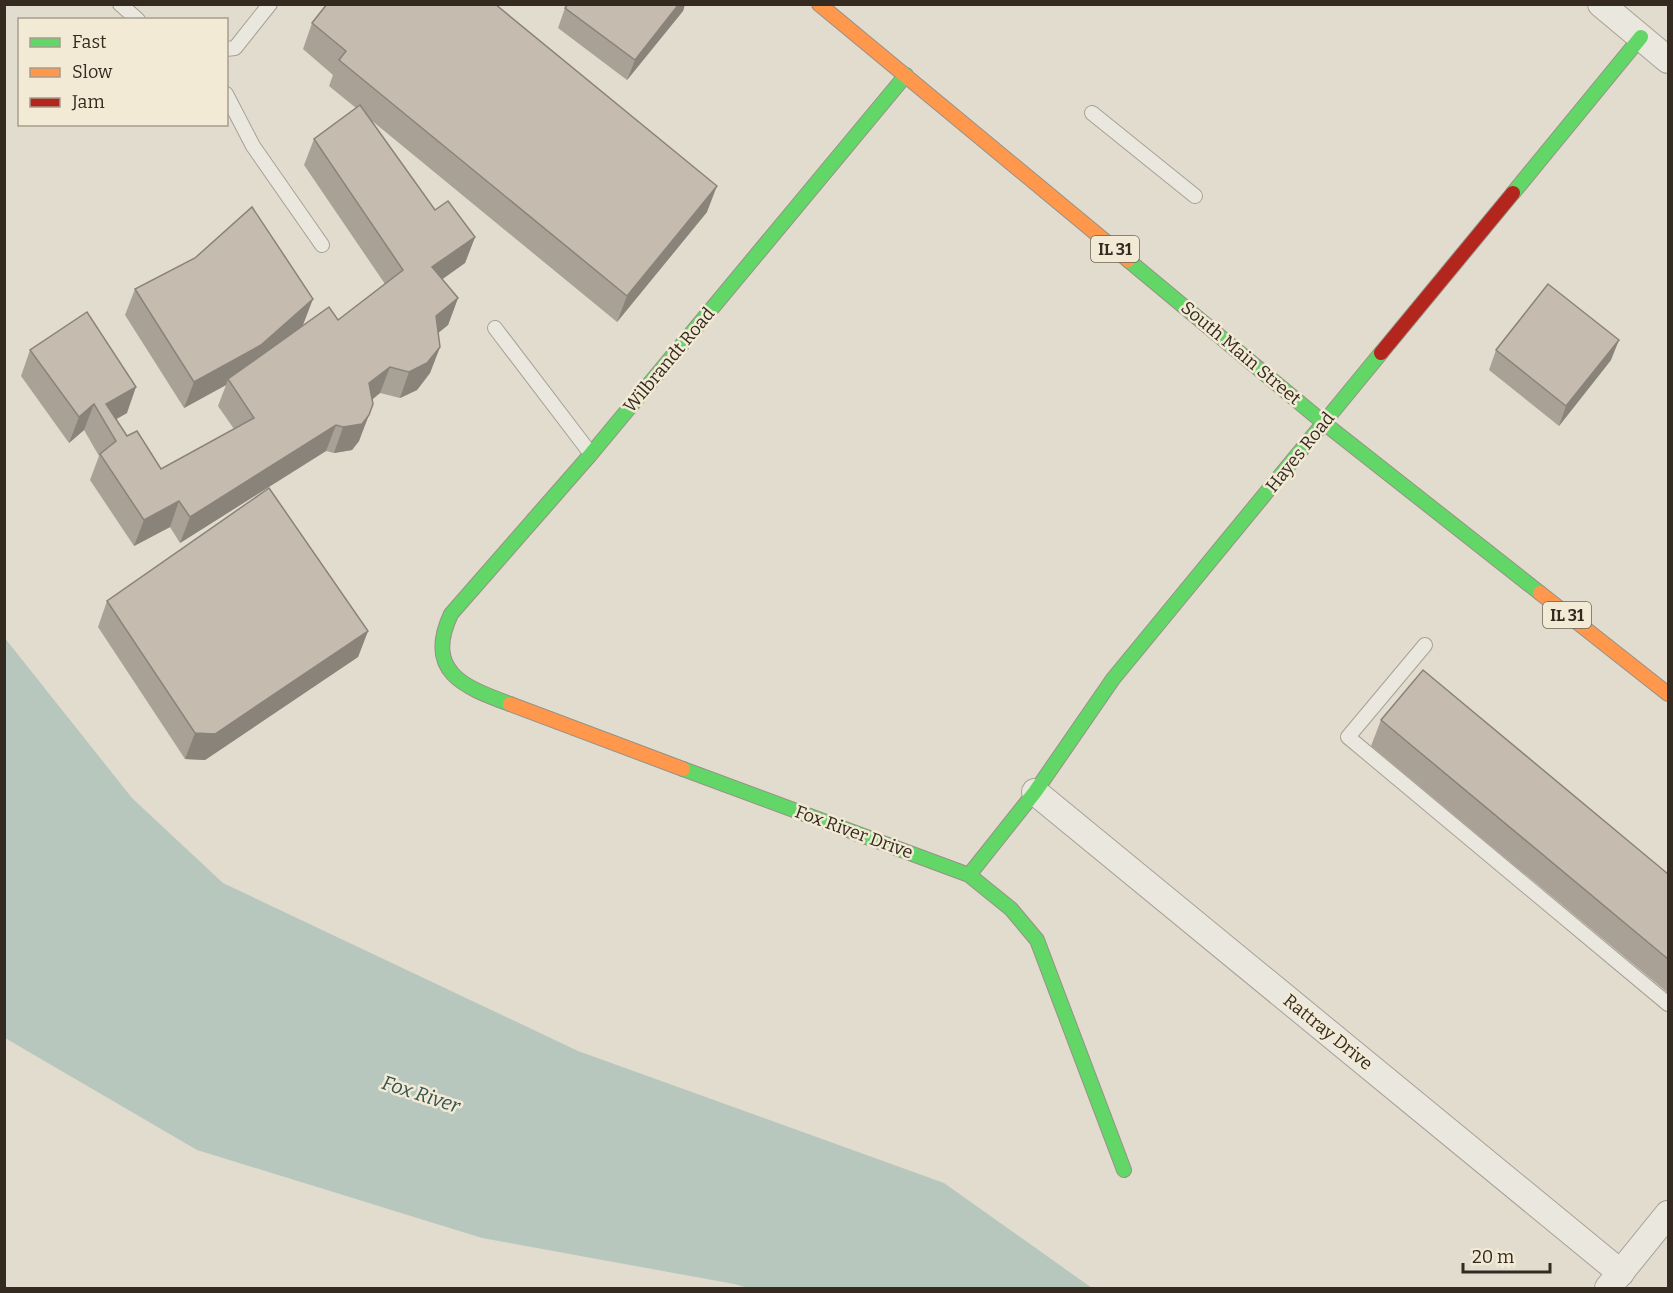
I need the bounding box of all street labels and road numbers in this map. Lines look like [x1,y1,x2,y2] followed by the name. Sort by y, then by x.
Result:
[1091,236,1139,262] road number: IL 31
[1176,296,1306,410] street label: South Main Street
[619,303,720,417] street label: Wilbrandt Road
[1261,407,1339,497] street label: Hayes Road
[1543,602,1591,628] road number: IL 31
[792,800,916,864] street label: Fox River Drive
[1279,989,1377,1075] street label: Rattray Drive

